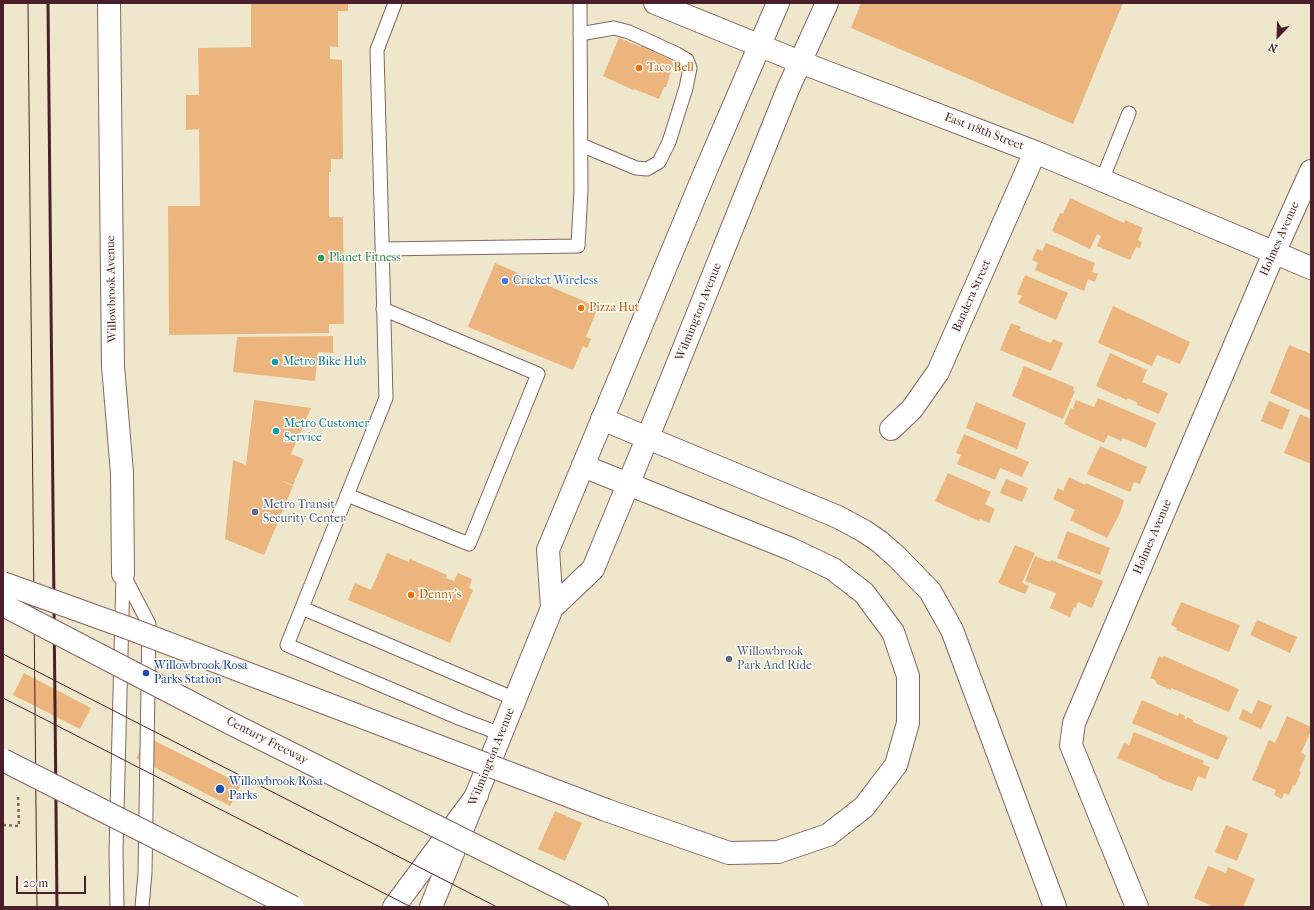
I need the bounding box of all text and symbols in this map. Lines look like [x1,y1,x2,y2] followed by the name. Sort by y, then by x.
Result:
[1258,16,1298,56] north arrow
[1267,40,1280,55] text: N
[647,61,694,75] place label: Taco Bell
[634,63,644,73] marker: Taco Bell
[942,110,1026,154] street label: East 118th Street
[1257,199,1303,279] street label: Holmes Avenue
[104,235,120,343] street label: Willowbrook Avenue
[329,251,401,265] place label: Planet Fitness
[316,253,326,263] marker: Planet Fitness
[950,258,994,334] street label: Bandera Street
[673,261,725,363] street label: Wilmington Avenue
[513,274,598,288] place label: Cricket Wireless
[500,276,510,286] marker: Cricket Wireless
[589,301,639,315] place label: Pizza Hut
[576,303,586,313] marker: Pizza Hut
[283,355,366,369] place label: Metro Bike Hub
[270,357,280,367] marker: Metro Bike Hub
[284,417,369,445] place label: Metro Customer Service
[271,426,281,436] marker: Metro Customer Service
[1131,497,1175,577] street label: Holmes Avenue
[263,498,345,526] place label: Metro Transit Security Center
[250,507,260,517] marker: Metro Transit Security Center
[419,588,461,602] place label: Denny's
[406,590,416,600] marker: Denny's
[737,645,812,673] place label: Willowbrook Park And Ride
[724,654,734,664] marker: Willowbrook Park And Ride
[154,659,248,687] place label: Willowbrook/Rosa Parks Station
[141,668,151,678] marker: Willowbrook/Rosa Parks Station
[466,706,518,808] street label: Wilmington Avenue
[224,714,310,768] street label: Century Freeway
[229,775,323,803] place label: Willowbrook/Rosa Parks
[214,783,226,795] marker: Willowbrook/Rosa Parks
[18,868,88,894] scale bar
[23,876,48,890] text: 20 m

